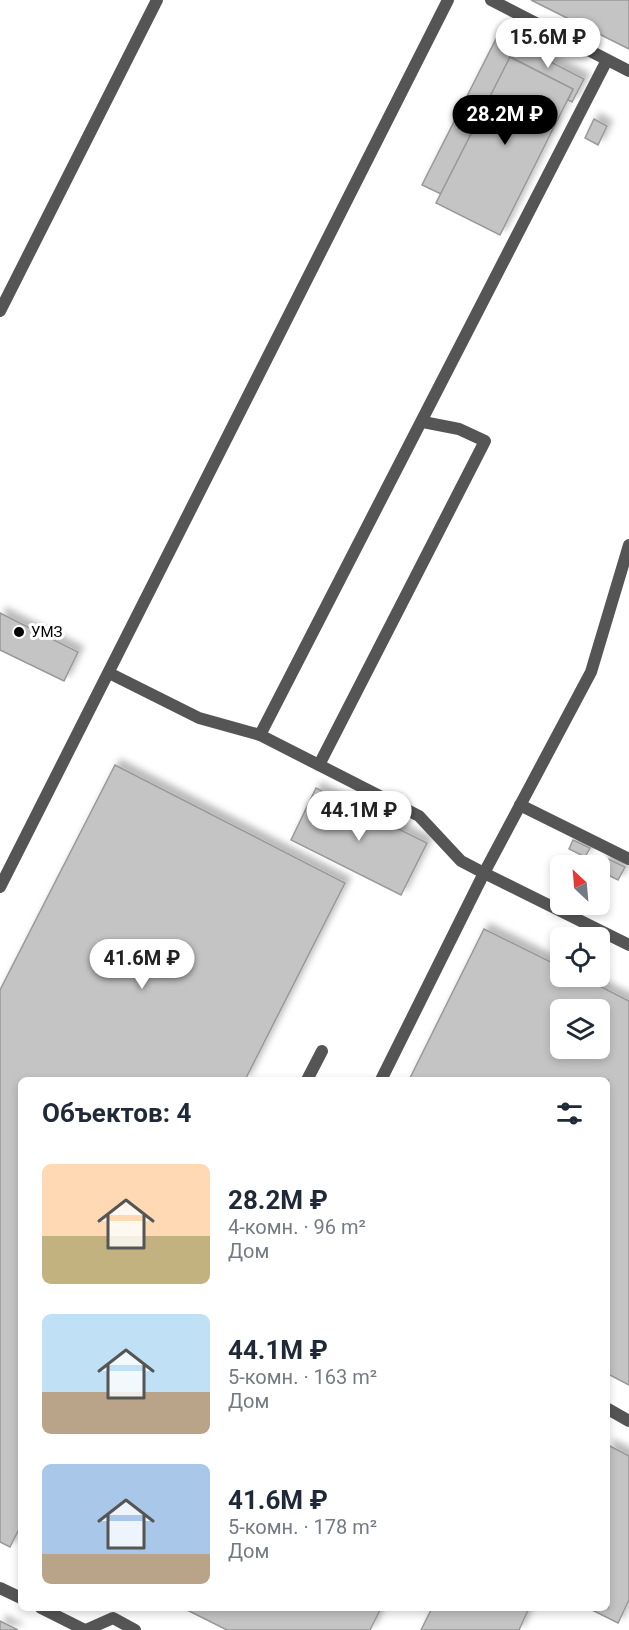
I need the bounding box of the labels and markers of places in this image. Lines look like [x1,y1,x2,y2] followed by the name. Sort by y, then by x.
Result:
[493,18,603,69] pin: 15.6M ₽
[450,95,560,146] pin: 28.2M ₽
[31,623,63,641] place label: УМЗ
[12,625,26,639] marker: УМЗ
[304,791,414,842] pin: 44.1M ₽
[87,939,197,990] pin: 41.6M ₽

